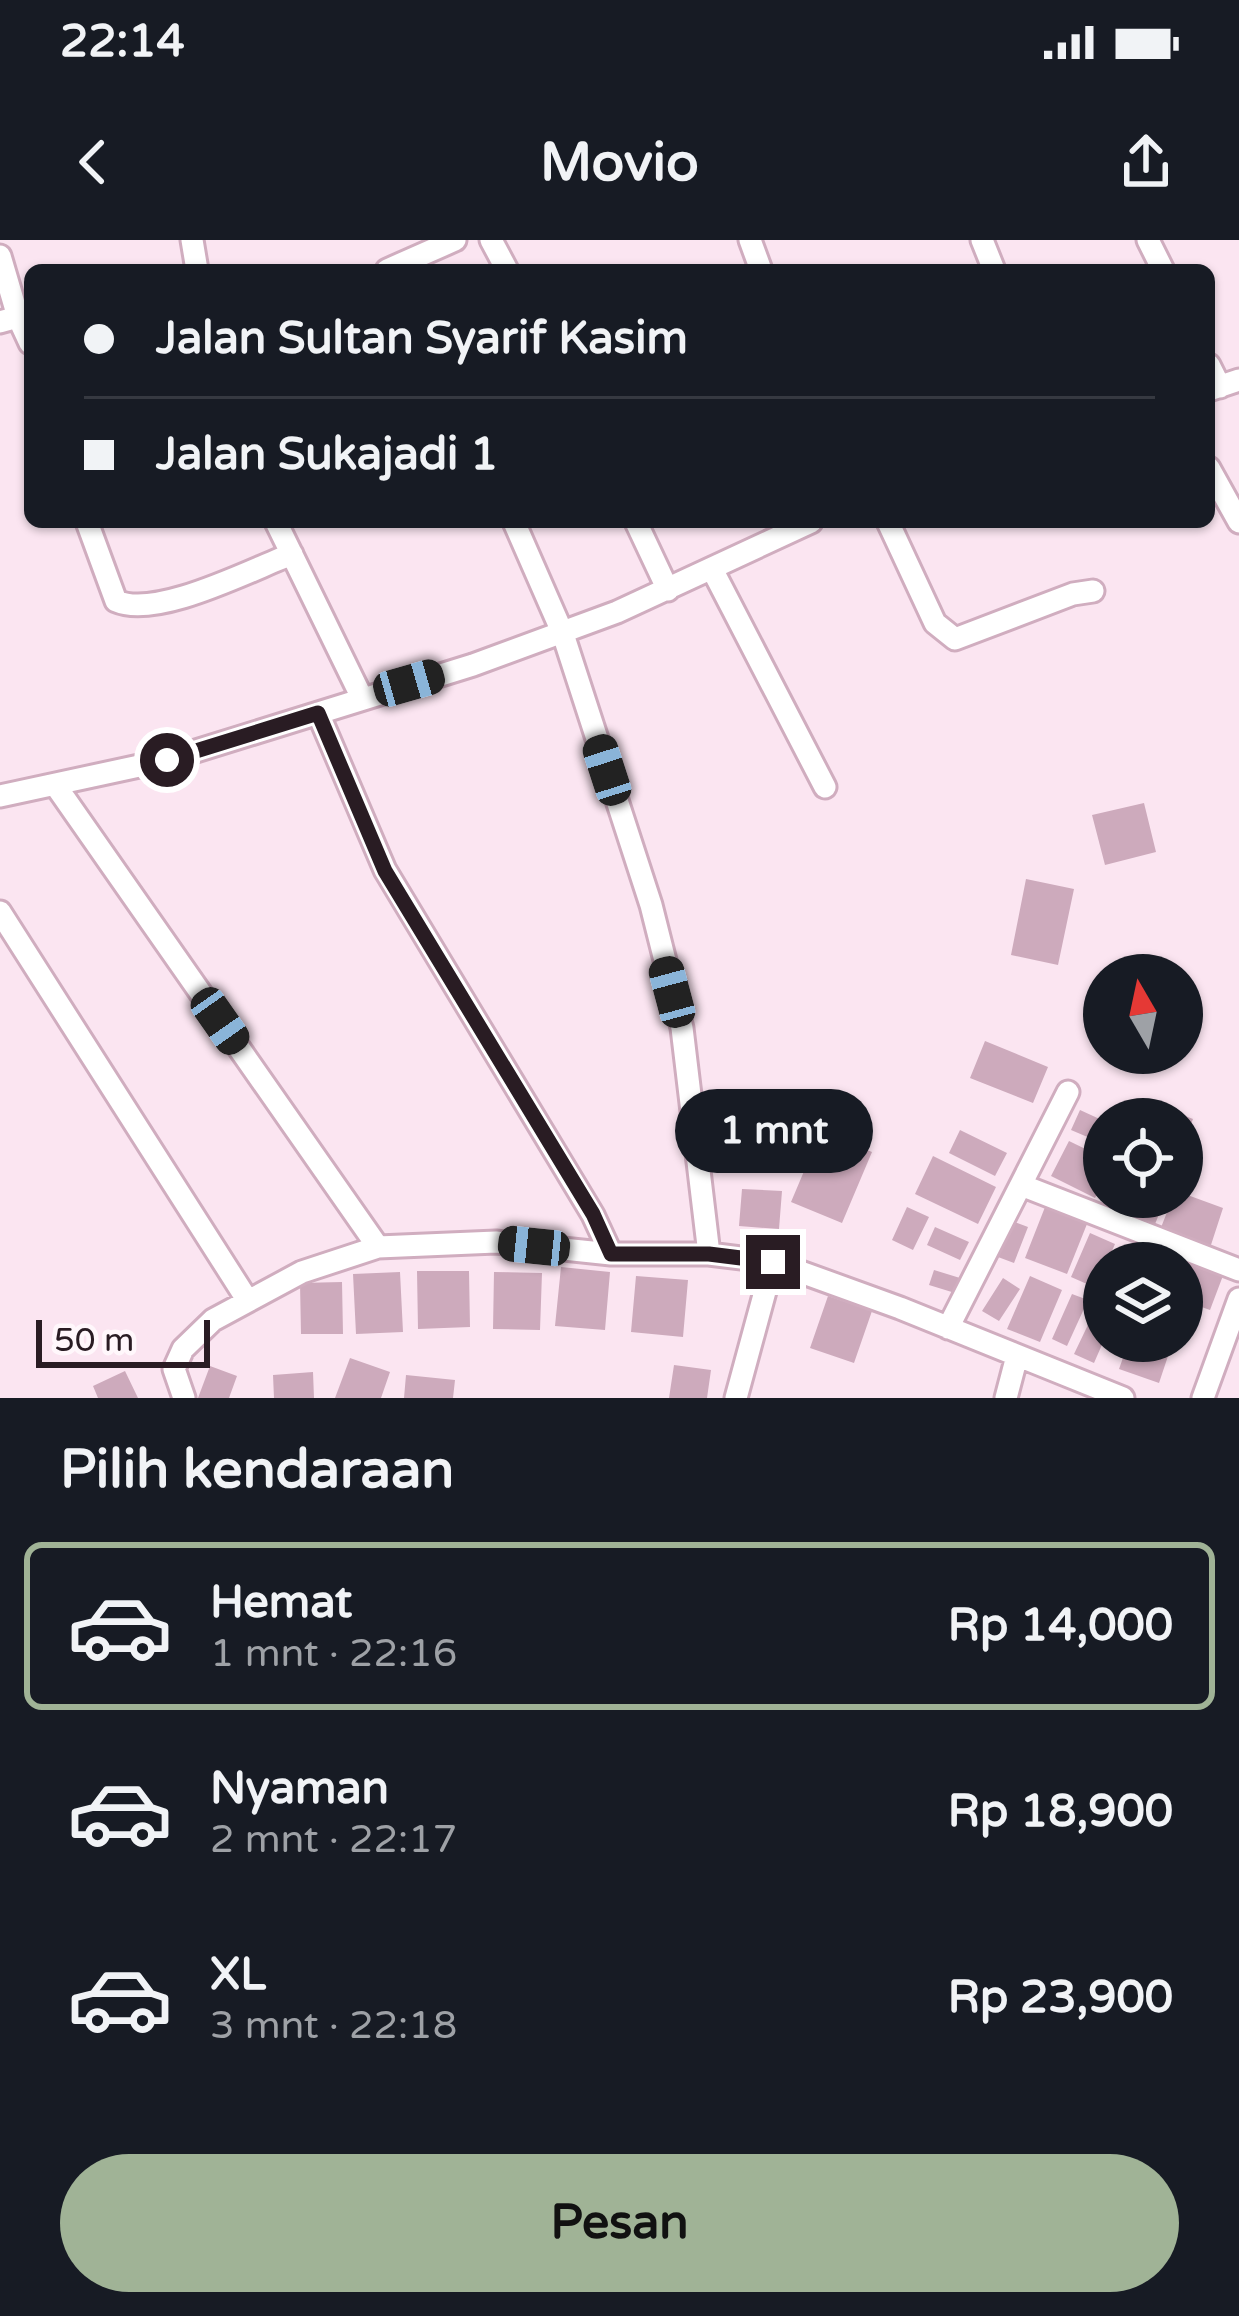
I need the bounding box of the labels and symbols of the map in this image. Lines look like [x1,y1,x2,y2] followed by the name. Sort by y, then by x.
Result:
[369,656,449,710] car
[579,730,635,810] car
[140,733,194,787] route start
[645,953,699,1031] car
[1083,954,1203,1074] north arrow
[185,981,255,1061] car
[674,1088,872,1172] callout: 1 mnt
[496,1224,572,1268] car
[746,1235,800,1289] route end
[36,1314,210,1367] scale bar

